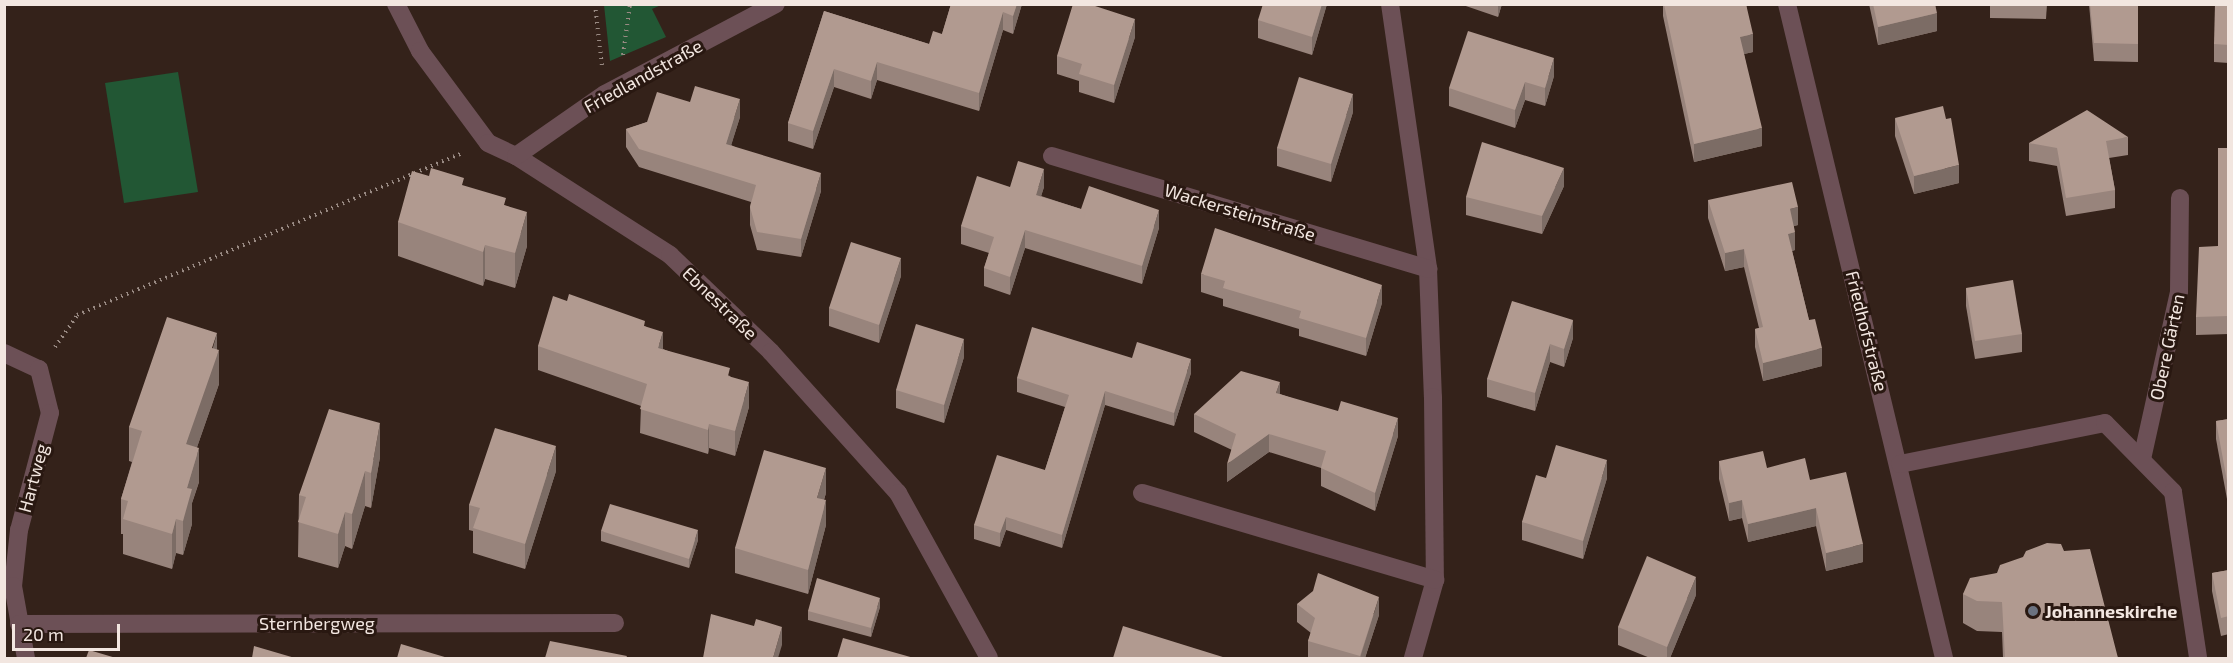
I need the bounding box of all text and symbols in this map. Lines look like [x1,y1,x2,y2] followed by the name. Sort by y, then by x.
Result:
[580,35,706,117] street label: Friedlandstraße
[1162,179,1318,245] street label: Wackersteinstraße
[678,262,762,344] street label: Ebnestraße
[1842,268,1892,394] street label: Friedhofstraße
[2145,292,2189,402] street label: Obere Gärten
[13,441,53,515] street label: Hartweg
[2045,600,2177,622] place label: Johanneskirche
[2026,604,2040,618] marker: Johanneskirche
[15,612,123,650] scale bar
[259,612,375,634] street label: Sternbergweg
[23,623,64,645] text: 20 m

